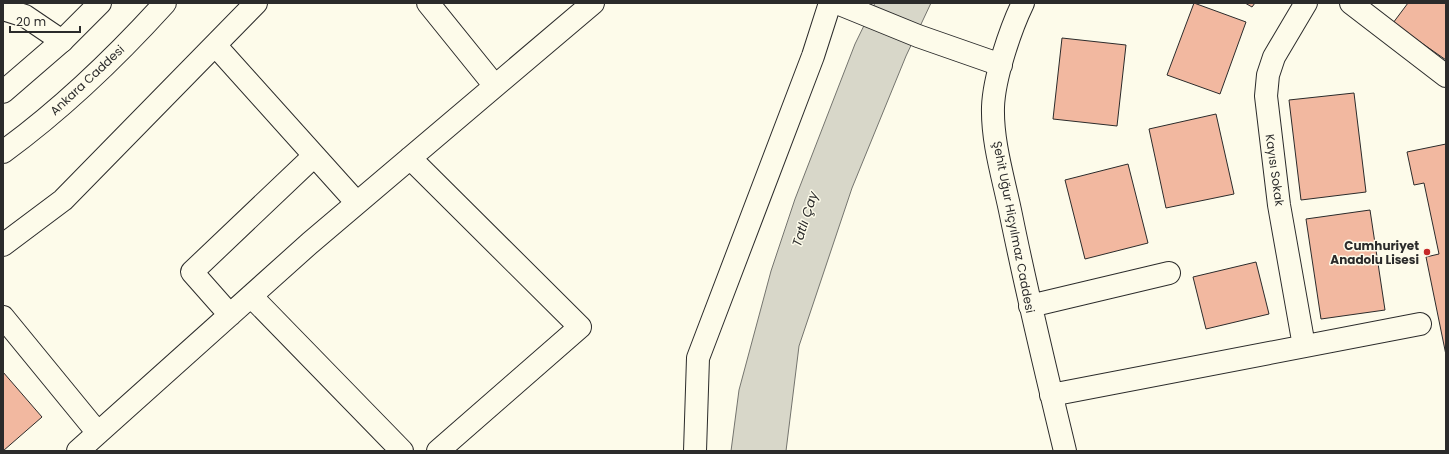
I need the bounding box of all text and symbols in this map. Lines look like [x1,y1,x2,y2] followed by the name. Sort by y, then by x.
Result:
[10,8,80,34] scale bar
[16,13,46,30] text: 20 m
[46,41,128,119] street label: Ankara Caddesi
[1262,133,1289,208] street label: Kayısı Sokak
[989,140,1039,314] street label: Şehit Uğur Hiçyılmaz Caddesi
[787,188,823,249] water label: Tatlı Çay
[1330,237,1419,268] place label: Cumhuriyet Anadolu Lisesi
[1422,247,1432,257] marker: Cumhuriyet Anadolu Lisesi

